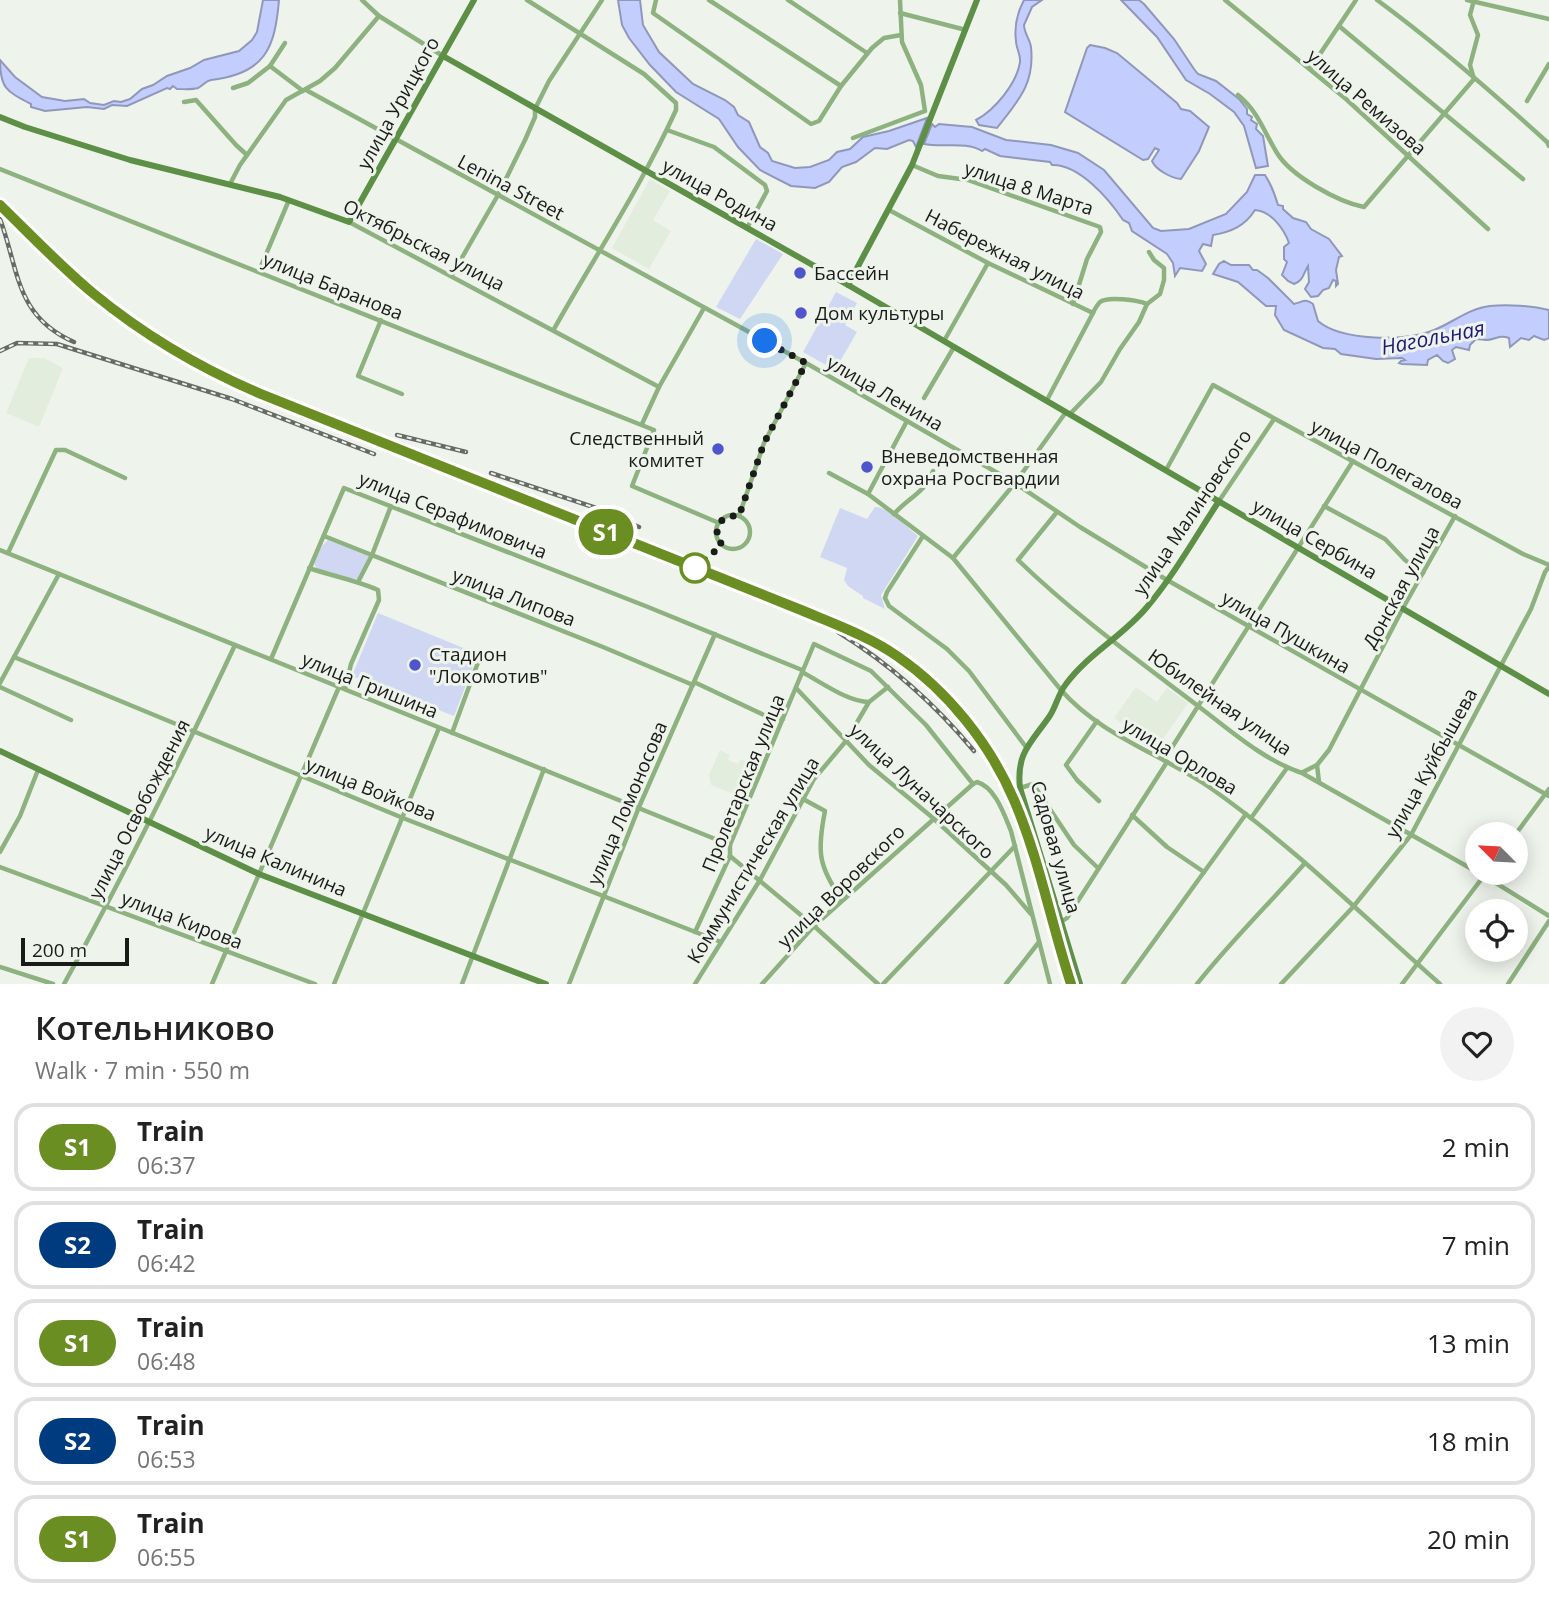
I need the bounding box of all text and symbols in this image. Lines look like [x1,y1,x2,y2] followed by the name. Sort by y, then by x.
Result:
[351,32,445,174] street label: улица Урицкого
[1302,43,1432,161] street label: улица Ремизова
[453,148,569,226] street label: Lenina Street
[658,153,782,237] street label: улица Родина
[961,155,1097,221] street label: улица 8 Марта
[339,193,509,297] street label: Октябрьская улица
[921,203,1089,305] street label: Набережная улица
[259,246,407,326] street label: улица Баранова
[814,260,889,286] place label: Бассейн
[792,265,808,281] marker: Бассейн
[815,300,944,326] place label: Дом культуры
[793,305,809,321] marker: Дом культуры
[1378,313,1487,361] water label: Нагольная
[747,323,782,358] your location
[822,349,948,437] street label: улица Ленина
[1306,413,1468,515] street label: улица Полегалова
[1127,424,1257,600] street label: улица Малиновского
[569,425,704,473] place label: Следственный комитет
[710,441,726,457] marker: Следственный комитет
[881,443,1060,491] place label: Вневедомственная охрана Росгвардии
[859,459,875,475] marker: Вневедомственная охрана Росгвардии
[355,465,551,565] street label: улица Серафимовича
[1248,493,1382,585] street label: улица Сербина
[574,509,638,555] line badge: S1
[593,515,619,548] text: S1
[1357,521,1445,653] street label: Донская улица
[680,553,710,583] unlabelled marker
[449,562,579,632] street label: улица Липова
[1217,585,1355,679] street label: улица Пушкина
[429,641,547,689] place label: Стадион "Локомотив"
[1143,643,1297,761] street label: Юбилейная улица
[298,646,442,724] street label: улица Гришина
[407,657,423,673] marker: Стадион "Локомотив"
[1379,683,1483,843] street label: улица Куйбышева
[695,690,791,876] street label: Пролетарская улица
[1118,711,1242,801] street label: улица Орлова
[82,714,196,904] street label: улица Освобождения
[581,717,673,889] street label: улица Ломоносова
[844,717,1000,865] street label: улица Луначарского
[302,751,440,827] street label: улица Войкова
[681,752,825,968] street label: Коммунистическая улица
[1025,778,1087,916] street label: Садовая улица
[772,818,910,954] street label: улица Воровского
[201,819,351,903] street label: улица Калинина
[1465,822,1528,886] north arrow
[1465,822,1528,962] map controls
[118,885,246,955] street label: улица Кирова
[1465,899,1528,962] button: locate
[21,935,130,967] scale bar
[32,937,87,963] text: 200 m
[35,1005,275,1050] text: Котельниково
[1440,1007,1514,1081] button: heart
[35,1054,250,1086] text: Walk · 7 min · 550 m
[137,1113,205,1149] text: Train
[1442,1129,1510,1165] text: 2 min
[64,1130,91,1163] text: S1
[137,1149,196,1181] text: 06:37
[137,1211,205,1247] text: Train
[1442,1227,1510,1263] text: 7 min
[64,1228,91,1261] text: S2
[137,1247,196,1279] text: 06:42
[137,1309,205,1345] text: Train
[1427,1325,1510,1361] text: 13 min
[64,1326,91,1359] text: S1
[137,1345,196,1377] text: 06:48
[137,1407,205,1443] text: Train
[1427,1423,1510,1459] text: 18 min
[64,1424,91,1457] text: S2
[137,1443,196,1475] text: 06:53
[137,1505,205,1541] text: Train
[1427,1521,1510,1557] text: 20 min
[64,1522,91,1555] text: S1
[137,1541,196,1573] text: 06:55

